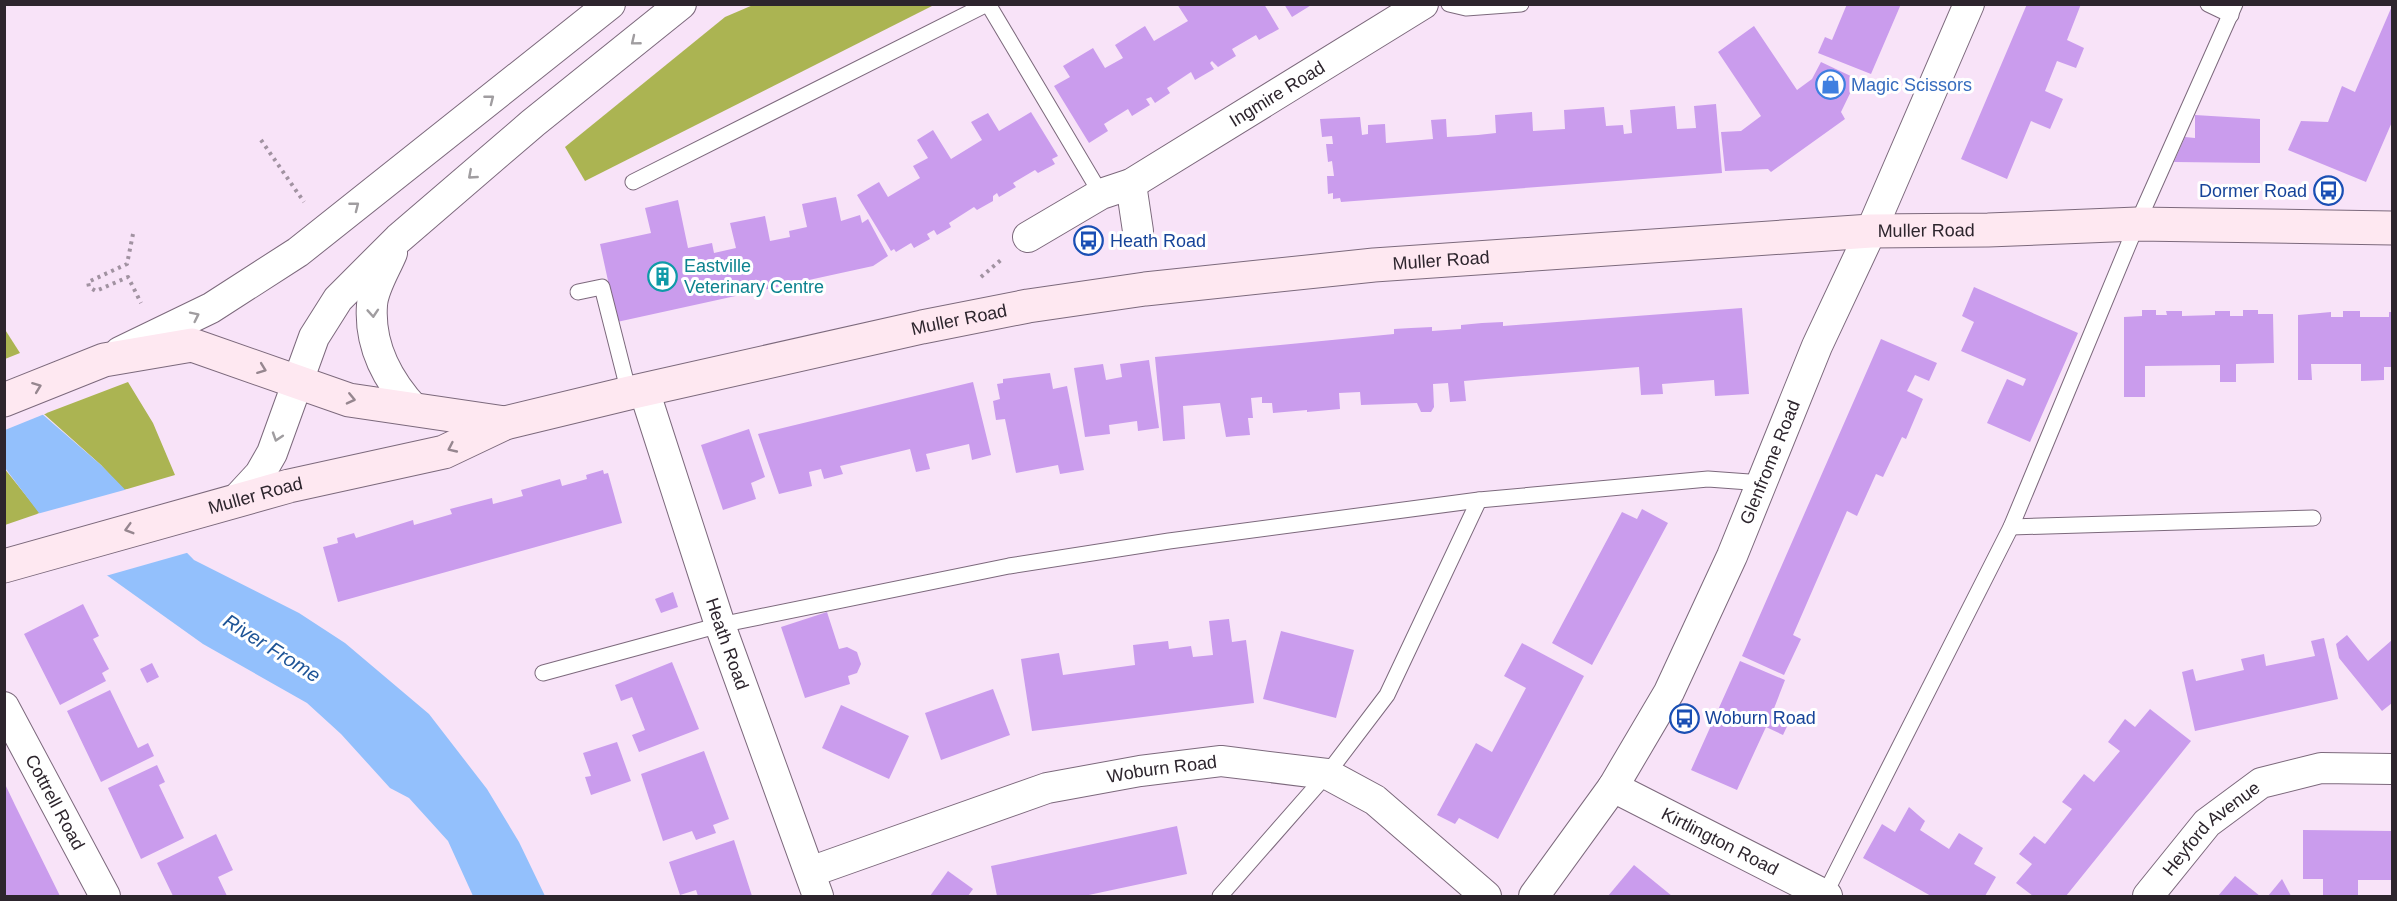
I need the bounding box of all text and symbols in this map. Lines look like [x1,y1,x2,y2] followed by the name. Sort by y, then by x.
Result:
[631,34,642,45] one-way arrow
[1226,57,1328,131] street label: Ingmire Road
[1814,69,1846,101] shop icon: Magic Scissors
[1851,75,1972,95] place label: Magic Scissors
[484,96,495,107] one-way arrow
[469,168,479,179] one-way arrow
[2312,175,2344,207] bus stop icon: Dormer Road
[2199,181,2307,201] place label: Dormer Road
[349,203,360,214] one-way arrow
[1878,220,1975,241] street label: Muller Road
[1073,225,1105,257] bus stop icon: Heath Road
[1110,231,1206,251] place label: Heath Road
[1392,247,1490,274] street label: Muller Road
[684,256,824,297] place label: Eastville Veterinary Centre
[647,260,679,292] building icon: Eastville Veterinary Centre
[909,300,1009,339] street label: Muller Road
[366,309,379,318] one-way arrow
[188,312,199,323] one-way arrow
[257,361,267,374] one-way arrow
[31,382,42,394] one-way arrow
[346,392,356,405] one-way arrow
[1736,397,1804,527] street label: Glenfrome Road
[272,431,285,442] one-way arrow
[448,441,459,453] one-way arrow
[206,473,304,518] street label: Muller Road
[124,522,135,534] one-way arrow
[702,595,753,692] street label: Heath Road
[220,610,324,686] water label: River Frome
[1668,702,1700,734] bus stop icon: Woburn Road
[1705,708,1816,728] place label: Woburn Road
[21,751,88,853] street label: Cottrell Road
[1105,752,1218,787] street label: Woburn Road
[2159,777,2264,880] street label: Heyford Avenue
[1658,803,1782,879] street label: Kirtlington Road

